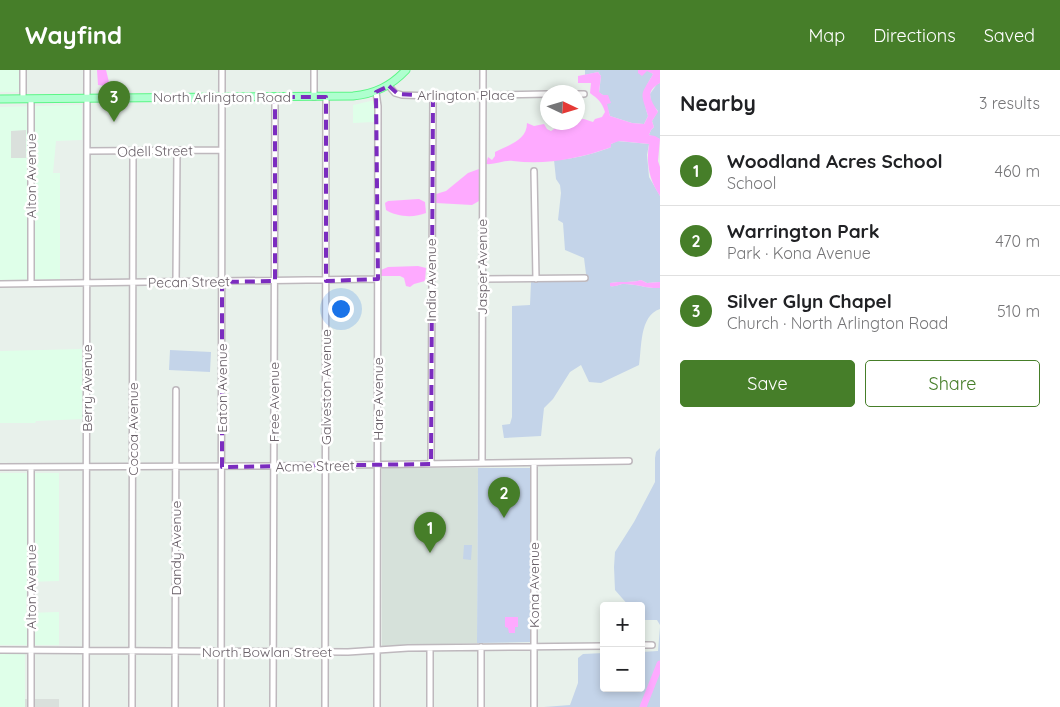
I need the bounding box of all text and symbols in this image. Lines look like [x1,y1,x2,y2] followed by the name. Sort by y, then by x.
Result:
[25,20,122,50] text: Wayfind
[808,24,845,47] text: Map
[873,24,956,47] text: Directions
[984,24,1035,47] text: Saved
[98,81,130,122] pin: 3
[540,85,585,130] north arrow
[417,86,515,104] street label: Arlington Place
[153,88,291,106] street label: North Arlington Road
[680,90,756,116] text: Nearby
[979,93,1040,113] text: 3 results
[22,133,40,219] street label: Alton Avenue
[117,141,193,161] street label: Odell Street
[727,149,943,173] text: Woodland Acres School
[693,161,699,181] text: 1
[994,161,1040,181] text: 460 m
[727,173,776,193] text: School
[473,219,491,315] street label: Jasper Avenue
[727,219,880,243] text: Warrington Park
[691,231,701,251] text: 2
[995,231,1040,251] text: 470 m
[422,238,440,322] street label: India Avenue
[727,243,871,263] text: Park · Kona Avenue
[148,272,230,292] street label: Pecan Street
[727,289,892,313] text: Silver Glyn Chapel
[328,296,354,322] your location
[692,301,700,321] text: 3
[997,301,1040,321] text: 510 m
[727,313,948,333] text: Church · North Arlington Road
[317,329,335,445] street label: Galveston Avenue
[213,343,231,433] street label: Eaton Avenue
[78,344,96,432] street label: Berry Avenue
[369,357,387,441] street label: Hare Avenue
[680,360,855,407] button: Save
[865,360,1040,407] button: Share
[265,362,283,442] street label: Free Avenue
[124,382,142,476] street label: Cocoa Avenue
[275,456,355,476] street label: Acme Street
[488,477,520,518] pin: 2
[167,501,185,595] street label: Dandy Avenue
[414,512,446,553] pin: 1
[525,542,543,628] street label: Kona Avenue
[22,544,40,630] street label: Alton Avenue
[600,602,645,692] map controls
[600,602,645,647] button: +
[202,643,333,661] street label: North Bowlan Street
[600,647,645,692] button: −

